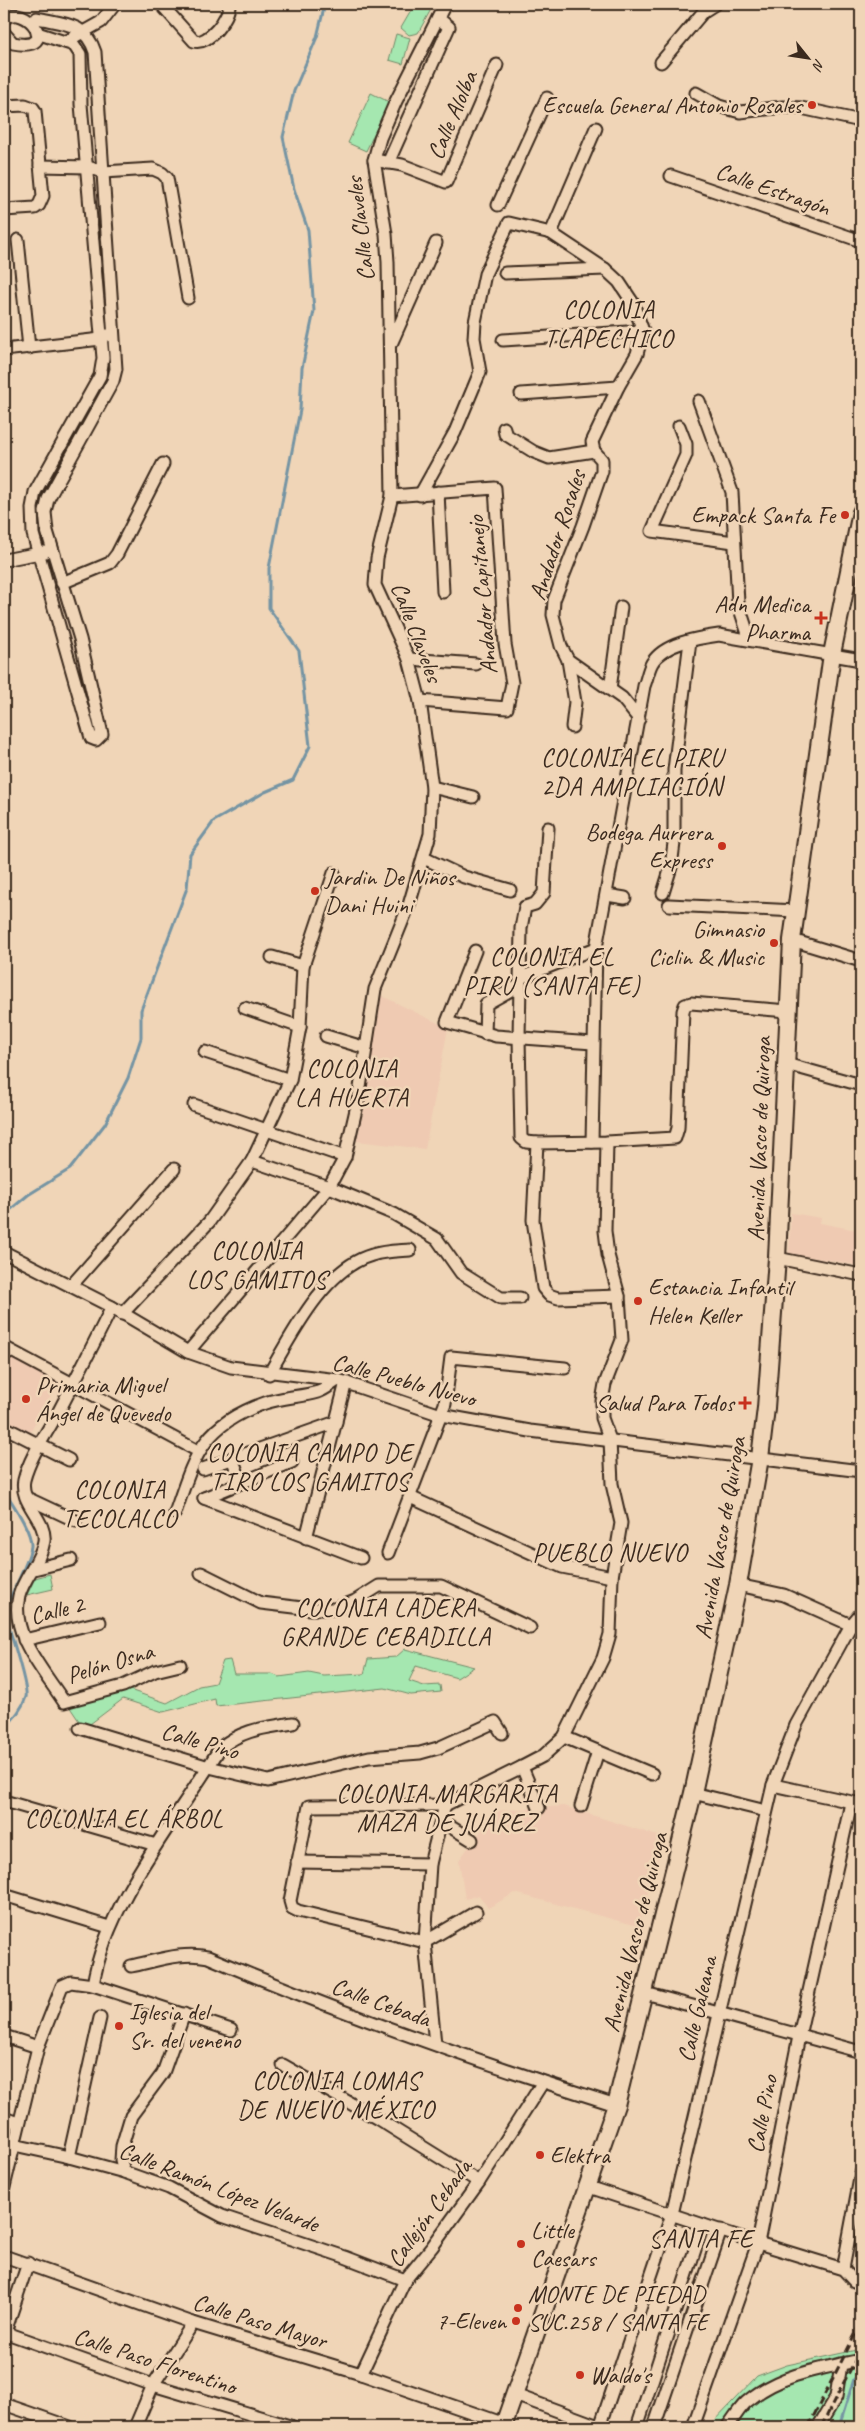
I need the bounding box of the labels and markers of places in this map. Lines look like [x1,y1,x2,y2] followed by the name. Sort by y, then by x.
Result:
[542,90,804,120] place label: Escuela General Antonio Rosales
[806,99,818,111] marker: Escuela General Antonio Rosales
[691,500,837,530] place label: Empack Santa Fe
[839,509,851,521] marker: Empack Santa Fe
[715,589,812,647] place label: Adn Medica Pharma
[814,611,828,625] marker: Adn Medica Pharma
[585,817,714,875] place label: Bodega Aurrera Express
[716,840,728,852] marker: Bodega Aurrera Express
[324,862,458,920] place label: Jardin De Niños Dani Huini
[309,885,321,897] marker: Jardin De Niños Dani Huini
[648,914,766,972] place label: Gimnasio Ciclin & Music
[768,937,780,949] marker: Gimnasio Ciclin & Music
[648,1272,796,1330] place label: Estancia Infantil Helen Keller
[632,1295,644,1307] marker: Estancia Infantil Helen Keller
[36,1370,172,1428] place label: Primaria Miguel Ángel de Quevedo
[596,1388,736,1418] place label: Salud Para Todos
[20,1393,32,1405] marker: Primaria Miguel Ángel de Quevedo
[738,1396,752,1410] marker: Salud Para Todos
[129,1997,242,2055] place label: Iglesia del Sr. del veneno
[113,2020,125,2032] marker: Iglesia del Sr. del veneno
[550,2140,611,2170] place label: Elektra
[534,2149,546,2161] marker: Elektra
[531,2215,597,2273] place label: Little Caesars
[515,2238,527,2250] marker: Little Caesars
[528,2279,711,2337] place label: MONTE DE PIEDAD SUC.258 / SANTA FE
[512,2302,524,2314] marker: MONTE DE PIEDAD SUC.258 / SANTA FE
[436,2306,507,2336] place label: 7-Eleven
[510,2315,522,2327] marker: 7-Eleven
[590,2360,654,2390] place label: Waldo's
[574,2369,586,2381] marker: Waldo's

